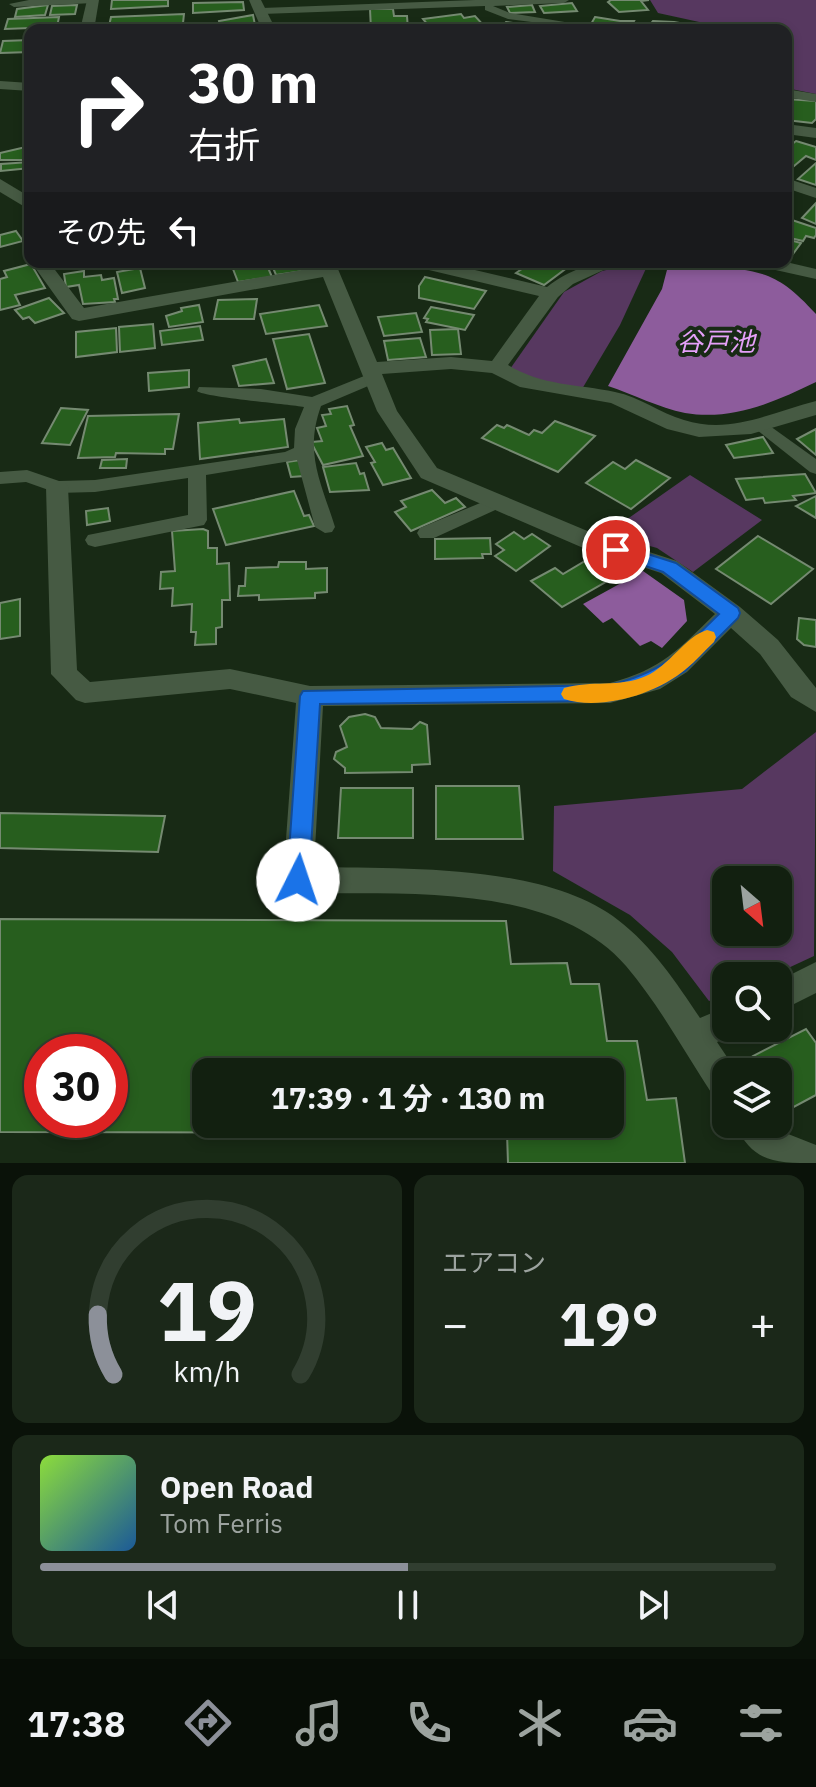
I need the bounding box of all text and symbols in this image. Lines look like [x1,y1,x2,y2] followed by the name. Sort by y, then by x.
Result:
[188,46,318,118] text: 30 m
[56,56,160,160] icon: right
[188,121,260,168] text: 右折
[162,208,206,252] icon: left
[56,212,146,251] text: その先
[677,324,758,358] water label: 谷戸池
[582,516,650,584] pin
[594,528,638,572] icon: arrive
[256,838,340,922] position arrow
[712,866,792,946] north arrow
[712,866,792,1138] map controls
[712,962,792,1042] button: search
[24,1034,128,1138] speed limit sign: 30
[712,1058,792,1138] button: layers
[271,1078,545,1117] text: 17:39 · 1 分 · 130 m
[442,1245,546,1279] text: エアコン
[157,1256,257,1364] text: 19
[559,1284,659,1363] text: 19°
[442,1295,468,1352] text: −
[750,1295,776,1352] text: +
[173,1353,241,1390] text: km/h
[160,1467,313,1506] text: Open Road
[160,1506,283,1540] text: Tom Ferris
[141,1583,185,1627] icon: previous
[386,1583,430,1627] icon: pause
[631,1583,675,1627] icon: next
[180,1695,236,1751] icon: directions
[291,1695,347,1751] icon: music
[401,1695,457,1751] icon: phone
[512,1695,568,1751] icon: climate
[622,1695,678,1751] icon: car
[733,1695,789,1751] icon: filters
[27,1700,126,1747] text: 17:38

